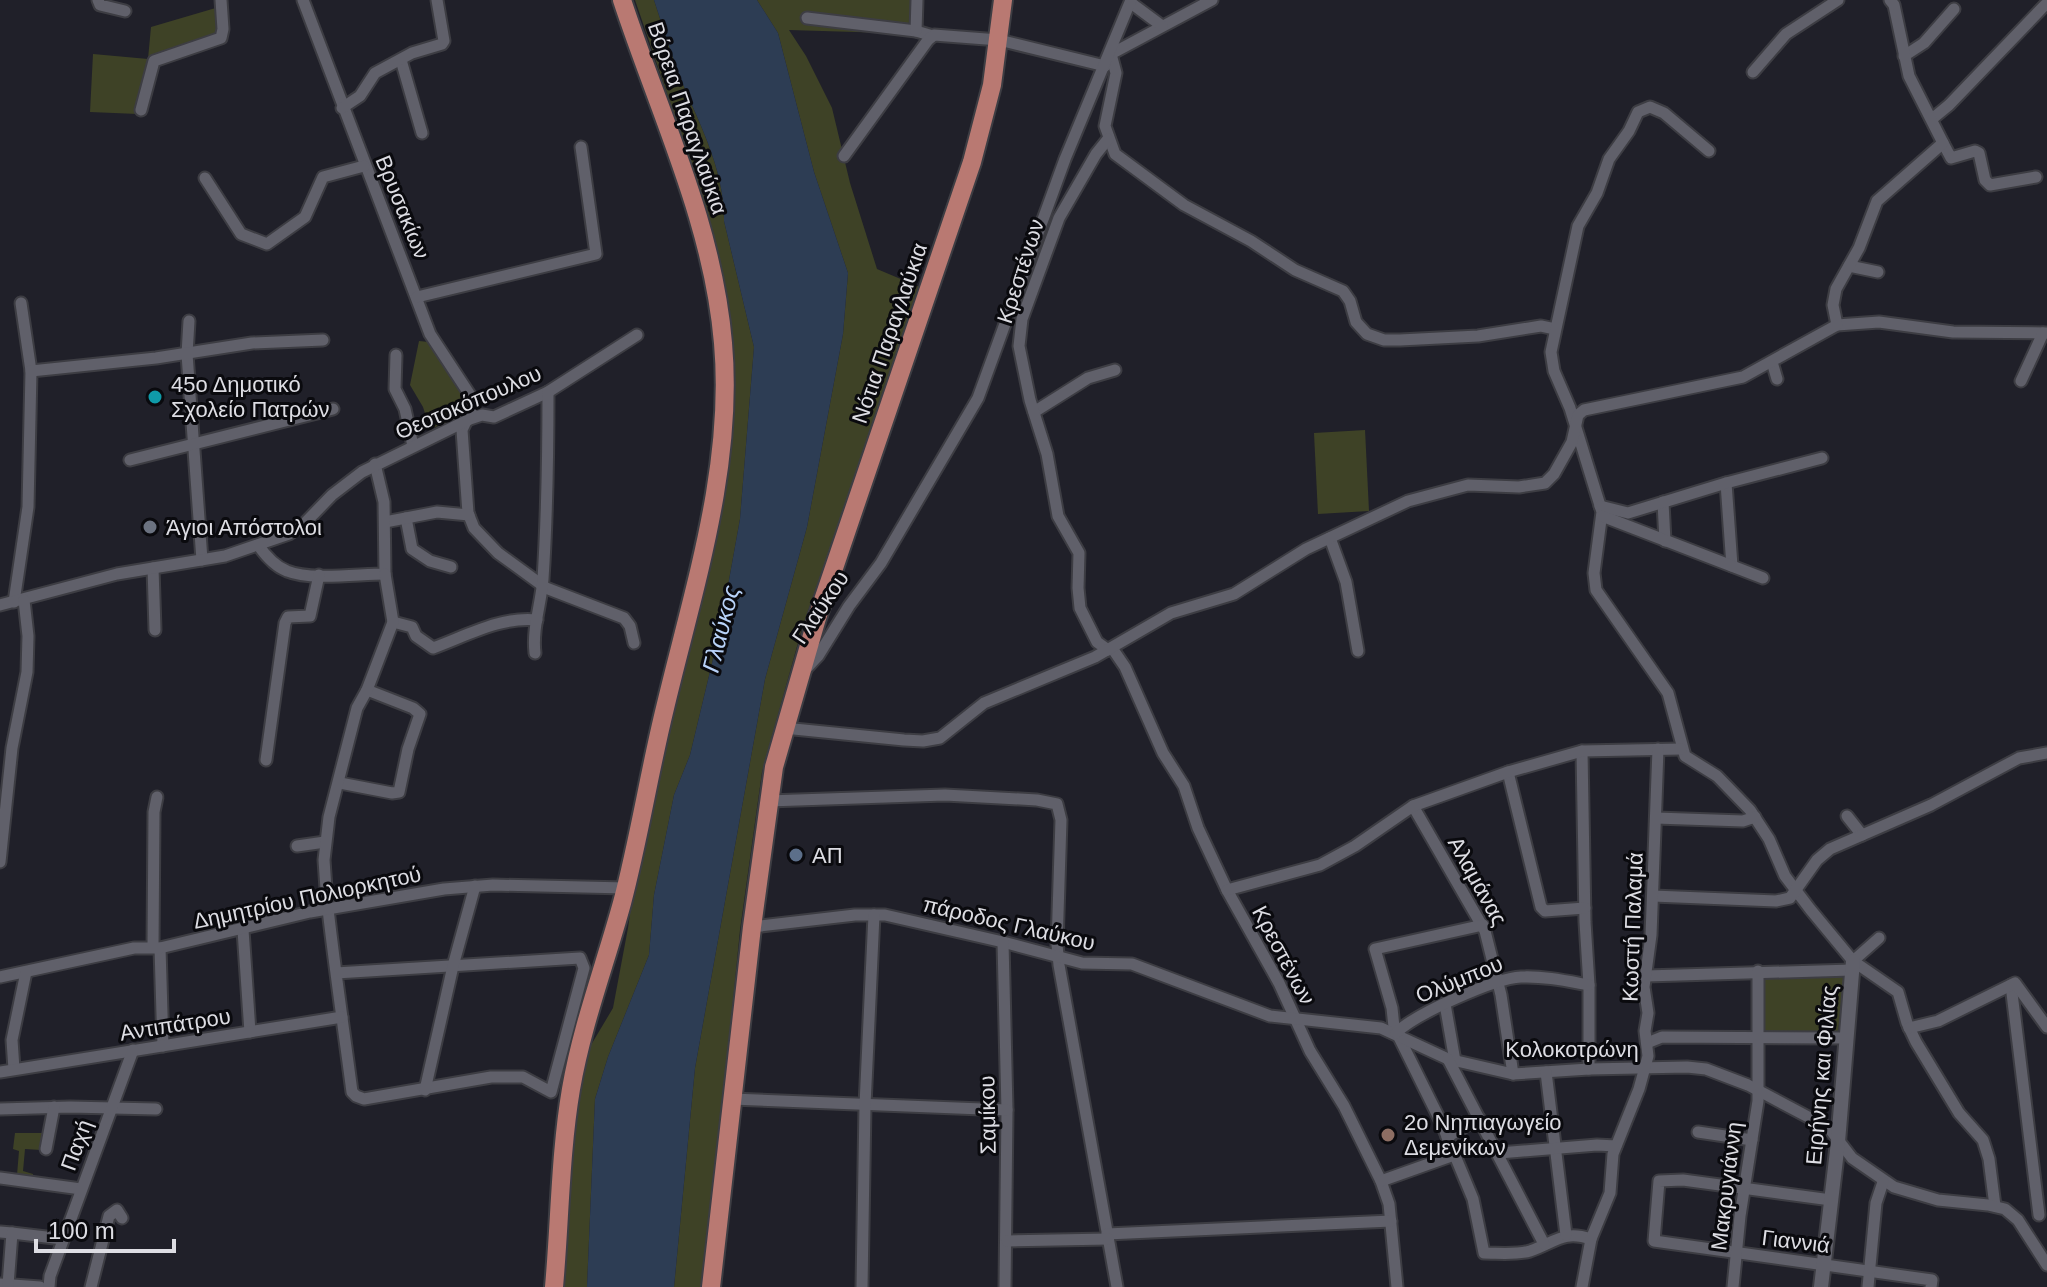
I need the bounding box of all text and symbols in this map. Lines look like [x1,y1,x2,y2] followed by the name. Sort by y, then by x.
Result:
[643,19,732,218] street label: Βόρεια Παραγλαύκια
[370,152,435,263] street label: Βρυσακίων
[992,216,1049,326] street label: Κρεστένων
[847,239,932,427] street label: Νότια Παραγλαύκια
[391,360,545,444] street label: Θεοτοκόπουλου
[171,372,329,422] place label: 45ο Δημοτικό Σχολείο Πατρών
[146,388,164,406] marker: 45ο Δημοτικό Σχολείο Πατρών
[166,515,322,540] place label: Άγιοι Απόστολοι
[141,518,159,536] marker: Άγιοι Απόστολοι
[787,566,854,648] street label: Γλαύκου
[697,582,744,675] water label: Γλαύκος
[1443,832,1512,930] street label: Αλαμάνας
[812,843,843,868] place label: ΑΠ
[787,846,805,864] marker: ΑΠ
[1617,852,1648,1002] street label: Κωστή Παλαμά
[191,861,423,934] street label: Δημητρίου Πολιορκητού
[920,892,1097,955] street label: πάροδος Γλαύκου
[1247,902,1320,1009] street label: Κρεστένων
[1412,951,1506,1008] street label: Ολύμπου
[1801,984,1842,1166] street label: Ειρήνης και Φιλίας
[118,1003,232,1046] street label: Αντιπάτρου
[1505,1037,1639,1062] street label: Κολοκοτρώνη
[974,1075,1001,1155] street label: Σαμίκου
[1404,1110,1562,1160] place label: 2ο Νηπιαγωγείο Δεμενίκων
[56,1116,97,1174] street label: Παχή
[1706,1120,1747,1252] street label: Μακρυγιάννη
[1379,1126,1397,1144] marker: 2ο Νηπιαγωγείο Δεμενίκων
[36,1203,174,1253] scale bar
[48,1217,115,1244] text: 100 m
[1760,1225,1832,1258] street label: Γιαννιά

